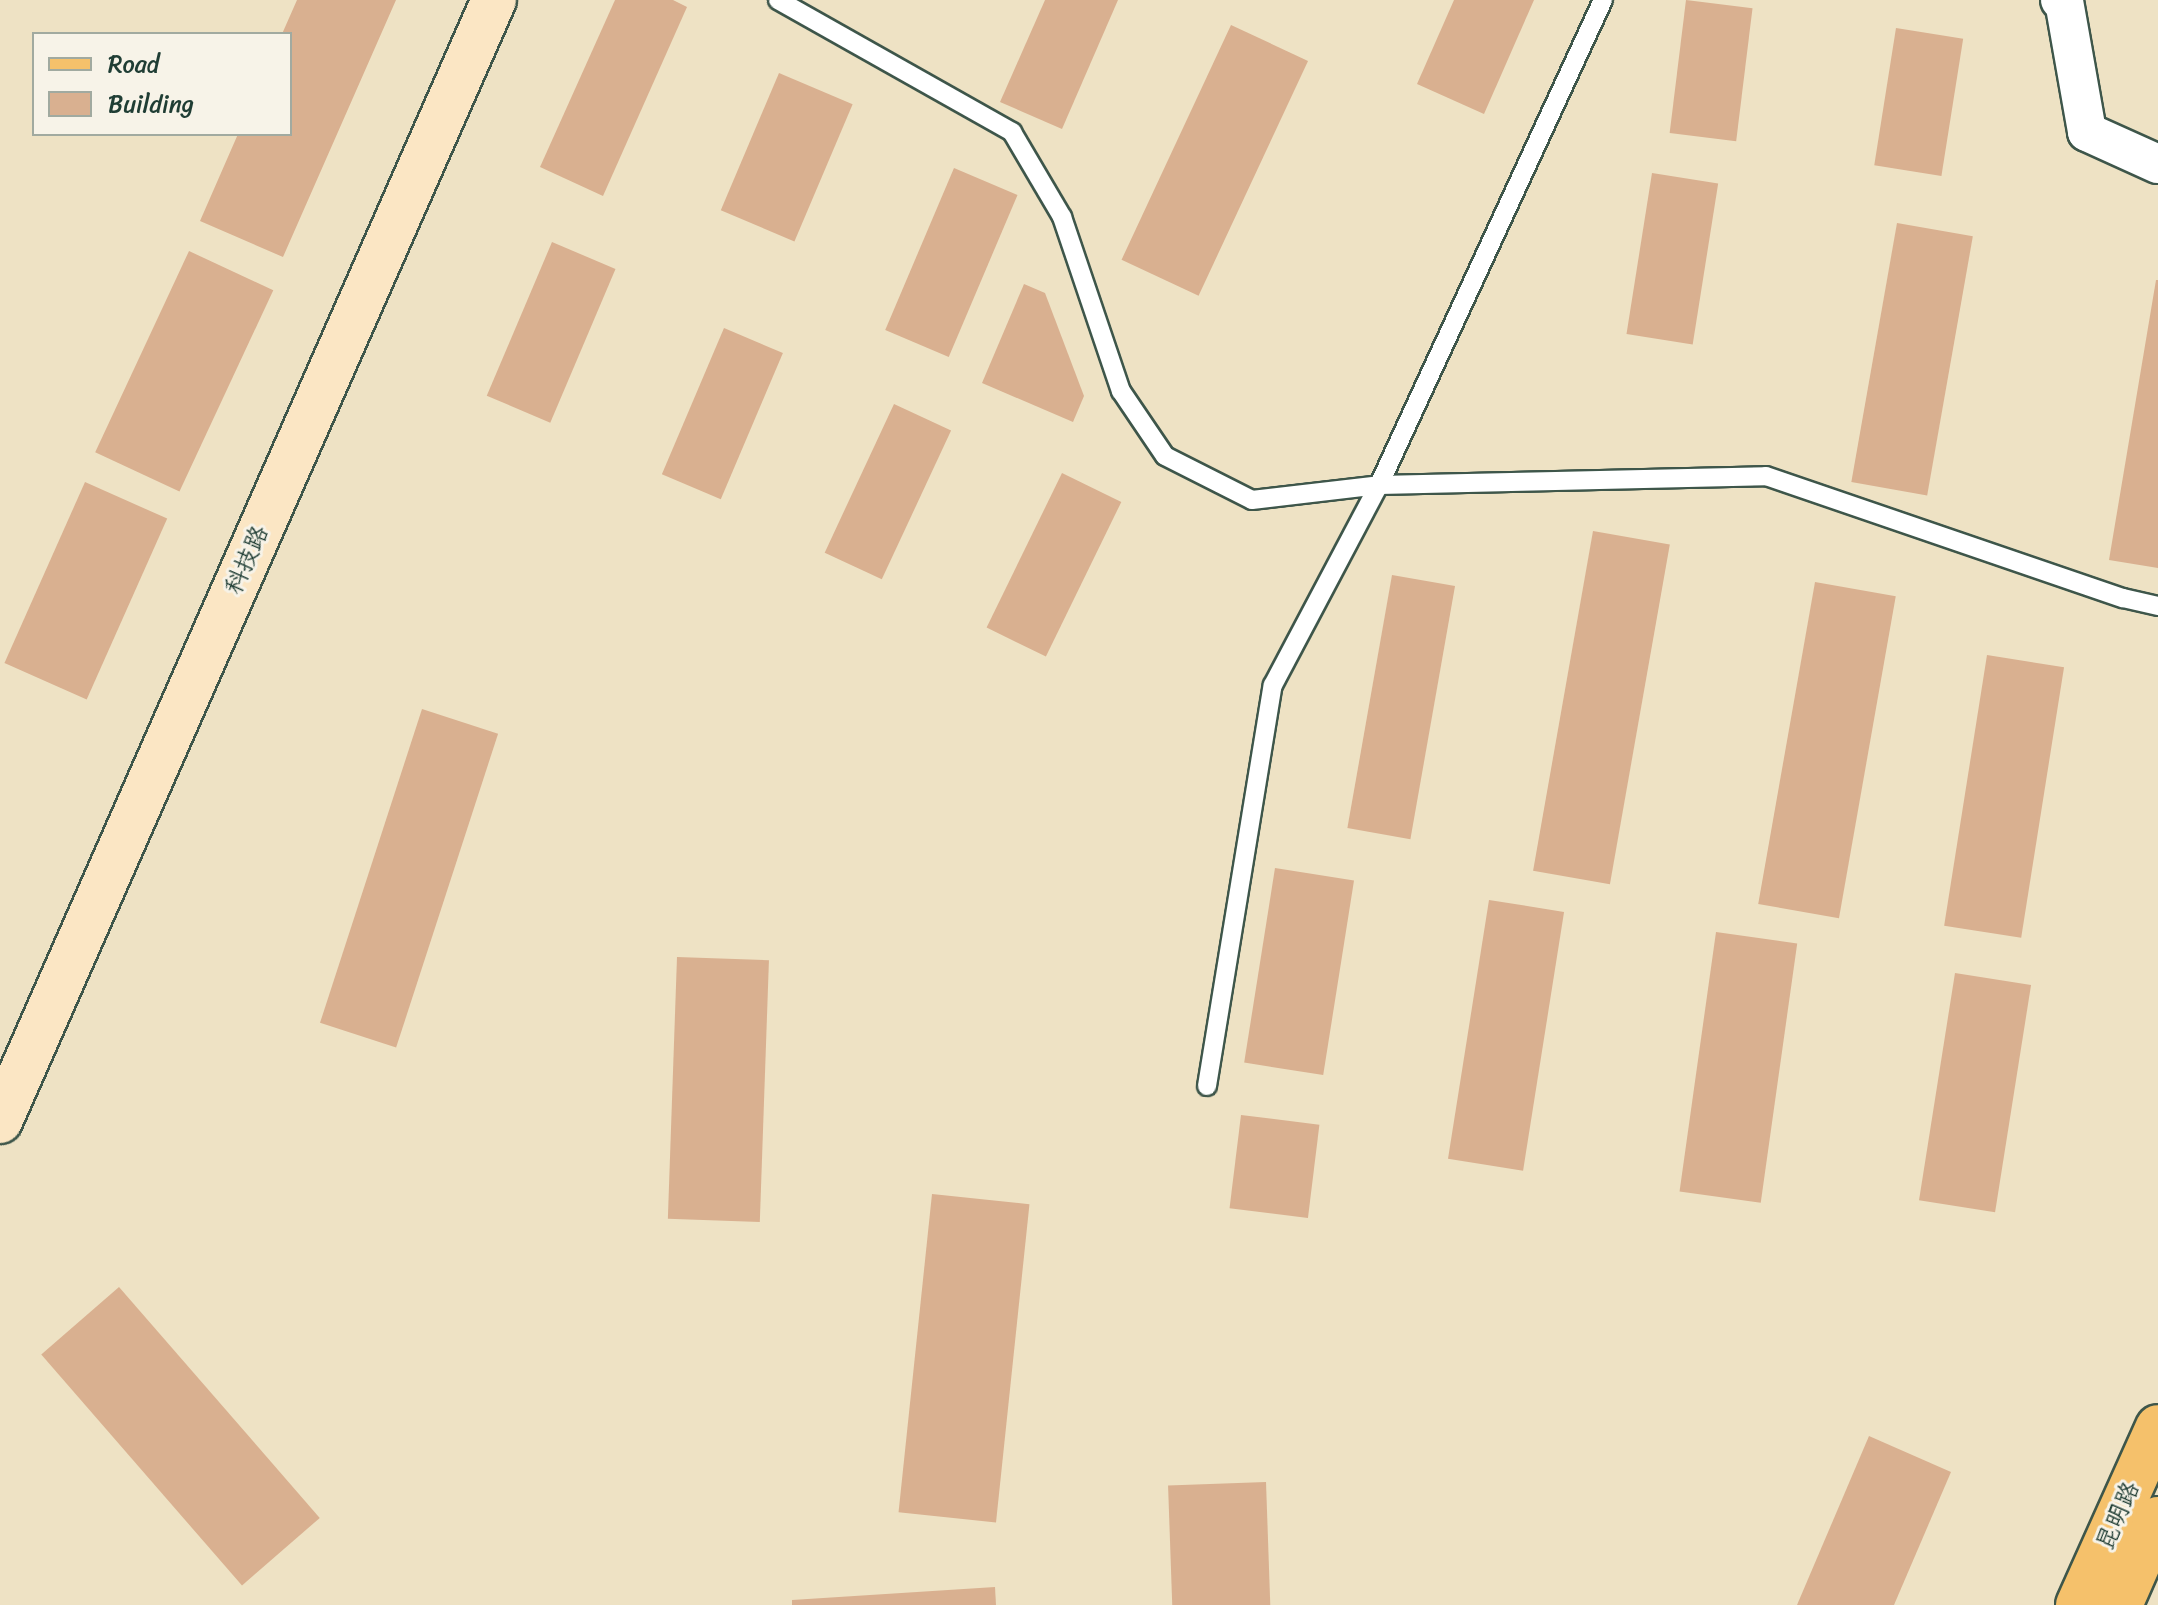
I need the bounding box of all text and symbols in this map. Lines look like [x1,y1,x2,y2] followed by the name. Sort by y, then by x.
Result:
[32,32,292,136] legend
[108,43,159,85] text: Road
[108,83,194,125] text: Building
[219,521,275,599] street label: 科技路
[2090,1477,2146,1555] street label: 昆明路

